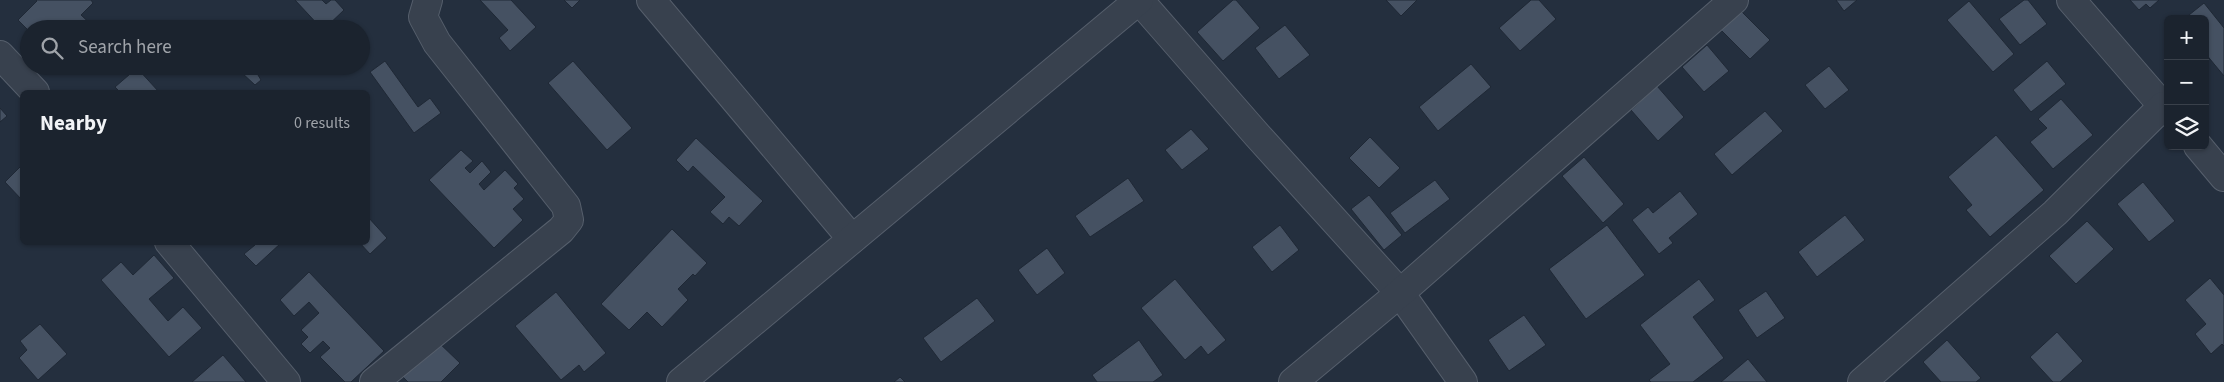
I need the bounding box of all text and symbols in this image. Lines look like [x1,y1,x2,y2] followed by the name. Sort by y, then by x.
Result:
[2164,15,2209,150] map controls
[2164,15,2209,60] button: +
[20,20,370,75] search box
[38,34,66,62] icon: search
[78,34,172,61] text: Search here
[2164,60,2209,105] button: −
[2164,105,2209,150] button: layers
[40,108,107,138] text: Nearby
[294,112,350,134] text: 0 results

